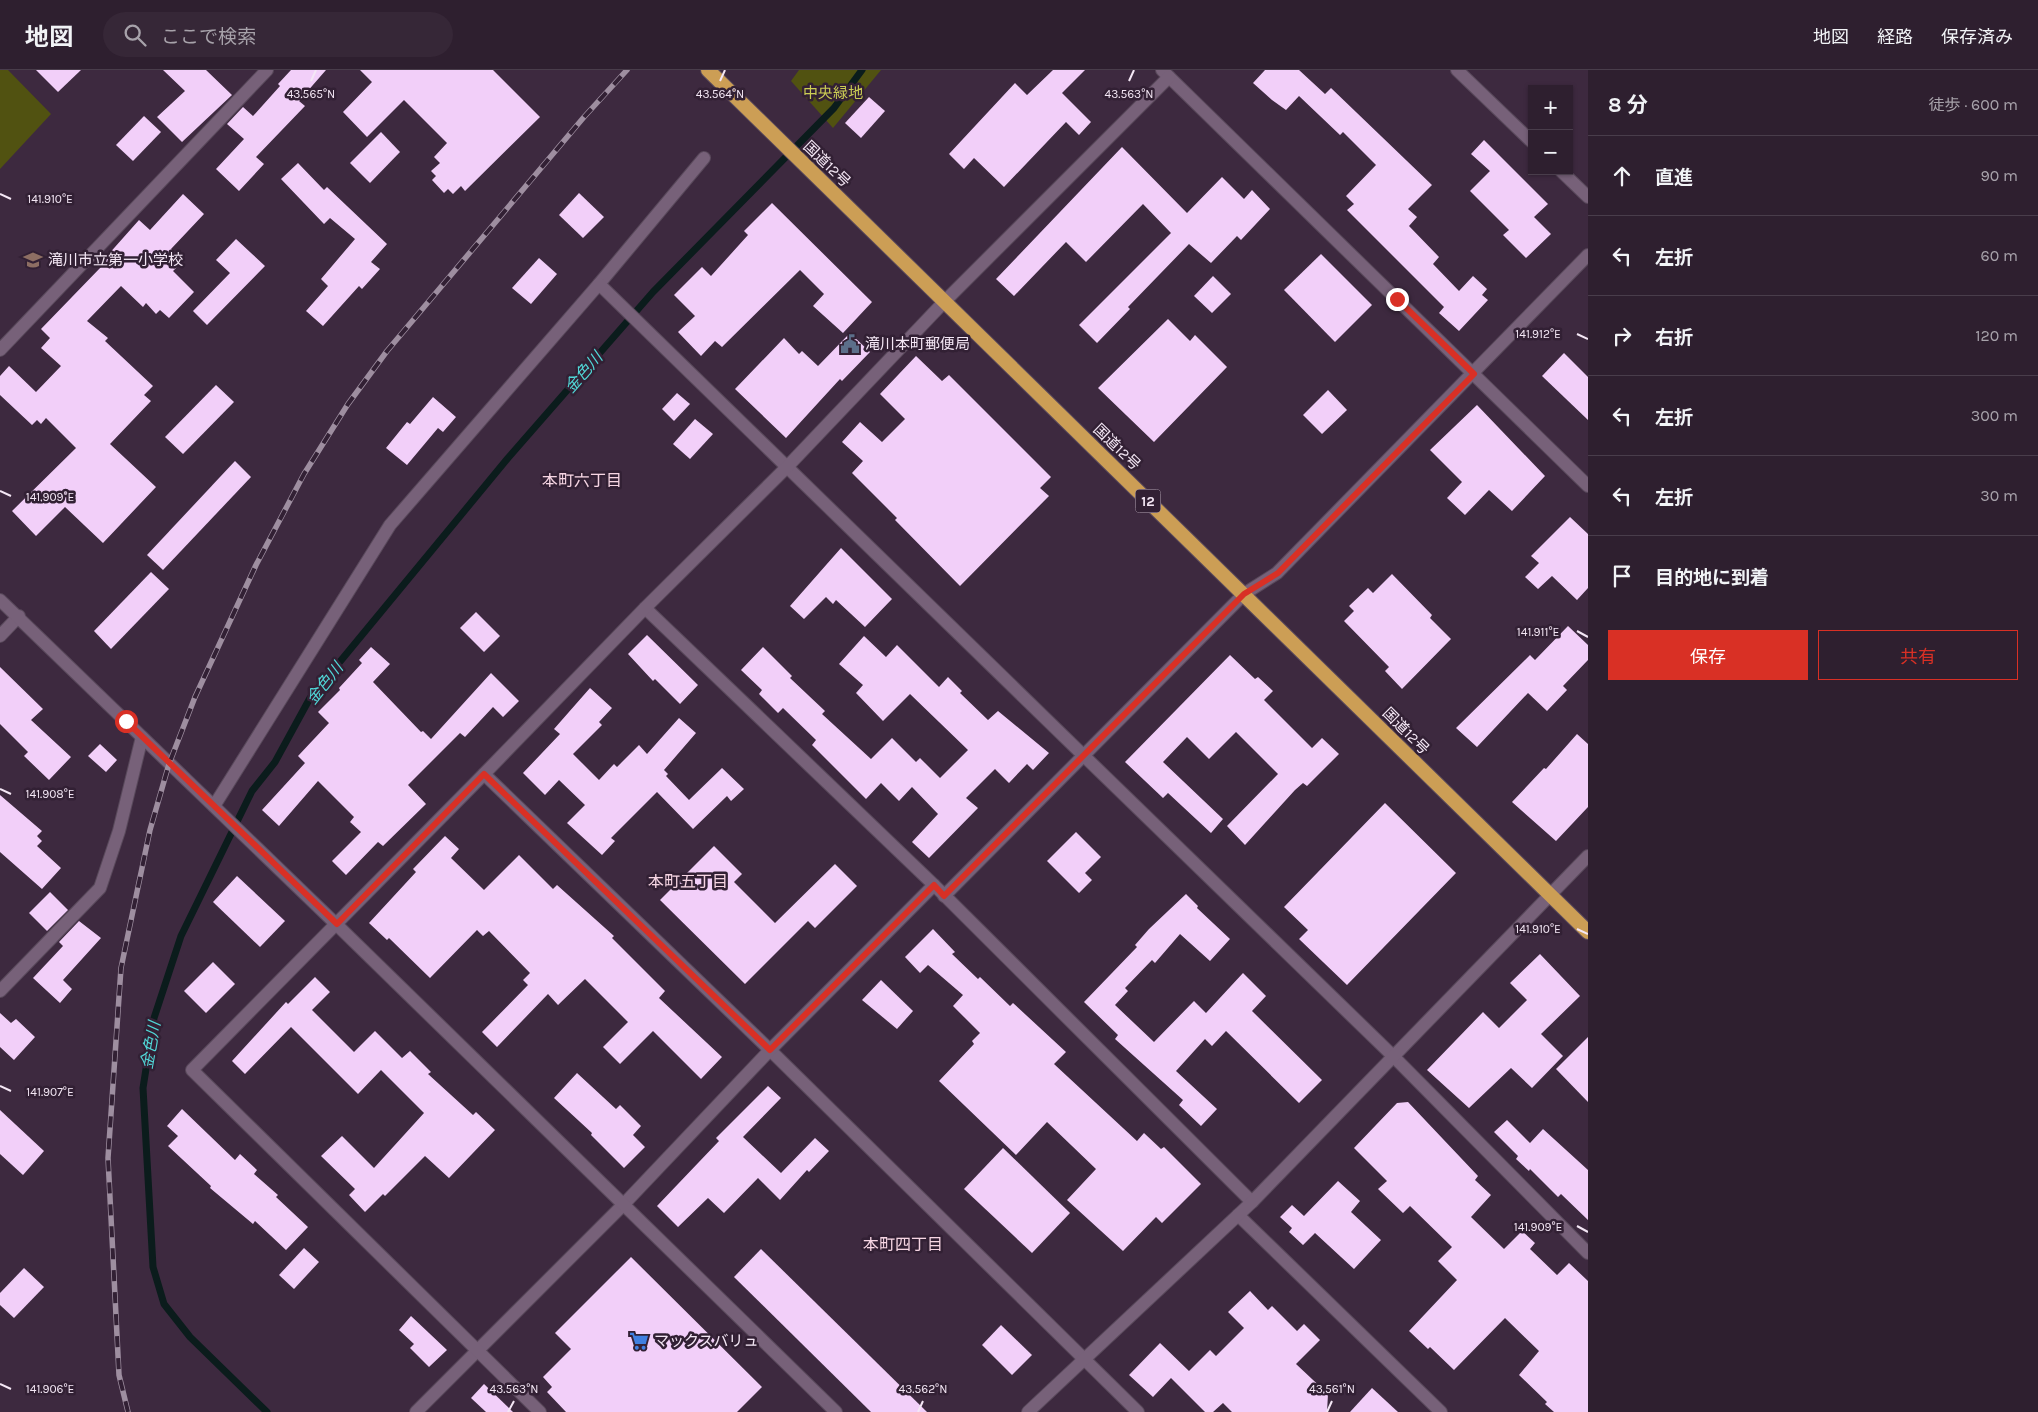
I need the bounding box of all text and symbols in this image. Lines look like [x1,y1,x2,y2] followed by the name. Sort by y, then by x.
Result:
[103,12,453,57] search box
[121,21,149,49] icon: search
[25,23,73,51] text: 地図
[161,26,256,48] text: ここで検索
[1813,26,1849,48] text: 地図
[1877,26,1913,48] text: 経路
[1941,26,2013,48] text: 保存済み
[803,84,863,102] park label: 中央緑地
[1528,85,1573,175] map controls
[1528,85,1573,130] button: +
[287,87,335,101] text: 43.565°N
[696,87,744,101] text: 43.564°N
[1105,87,1153,101] text: 43.563°N
[1608,93,1648,117] text: 8 分
[1929,95,2018,114] text: 徒歩 · 600 m
[1528,130,1573,175] button: −
[800,137,854,191] street label: 国道12号
[1608,162,1636,190] icon: ahead
[1980,166,2018,185] text: 90 m
[1655,167,1693,189] text: 直進
[27,192,73,206] text: 141.910°E
[1608,242,1636,270] icon: left
[1981,246,2018,265] text: 60 m
[1655,247,1693,269] text: 左折
[22,249,44,271] school or university icon: 滝川市立第一小学校
[48,251,183,269] place label: 滝川市立第一小学校
[1386,288,1409,311] route end
[1608,322,1636,350] icon: right
[1975,326,2018,345] text: 120 m
[1515,327,1561,341] text: 141.912°E
[1655,327,1693,349] text: 右折
[839,333,861,355] public building icon: 滝川本町郵便局
[865,335,970,353] place label: 滝川本町郵便局
[560,346,608,397] water label: 金色川
[1608,402,1636,430] icon: left
[1971,406,2018,425] text: 300 m
[1655,407,1693,429] text: 左折
[1090,420,1144,474] street label: 国道12号
[542,471,622,490] district label: 本町六丁目
[1608,482,1636,510] icon: left
[1980,486,2018,505] text: 30 m
[1655,487,1693,509] text: 左折
[26,490,74,504] text: 141.909°E
[1136,490,1160,512] road number: 12
[1608,562,1636,590] icon: arrive
[1655,567,1769,589] text: 目的地に到着
[1517,625,1559,639] text: 141.911°E
[1608,630,1808,680] button: 保存
[1818,630,2018,680] button: 共有
[302,657,348,708] water label: 金色川
[1379,704,1433,758] street label: 国道12号
[115,710,138,733] route start
[25,787,75,801] text: 141.908°E
[648,872,728,891] district label: 本町五丁目
[1515,922,1561,936] text: 141.910°E
[137,1018,164,1070] water label: 金色川
[26,1085,74,1099] text: 141.907°E
[1514,1220,1562,1234] text: 141.909°E
[863,1235,943,1254] district label: 本町四丁目
[628,1330,650,1352] supermarket icon: マックスバリュ
[654,1332,759,1350] place label: マックスバリュ
[26,1382,74,1396] text: 141.906°E
[490,1382,538,1396] text: 43.563°N
[899,1382,947,1396] text: 43.562°N
[1309,1382,1355,1396] text: 43.561°N

